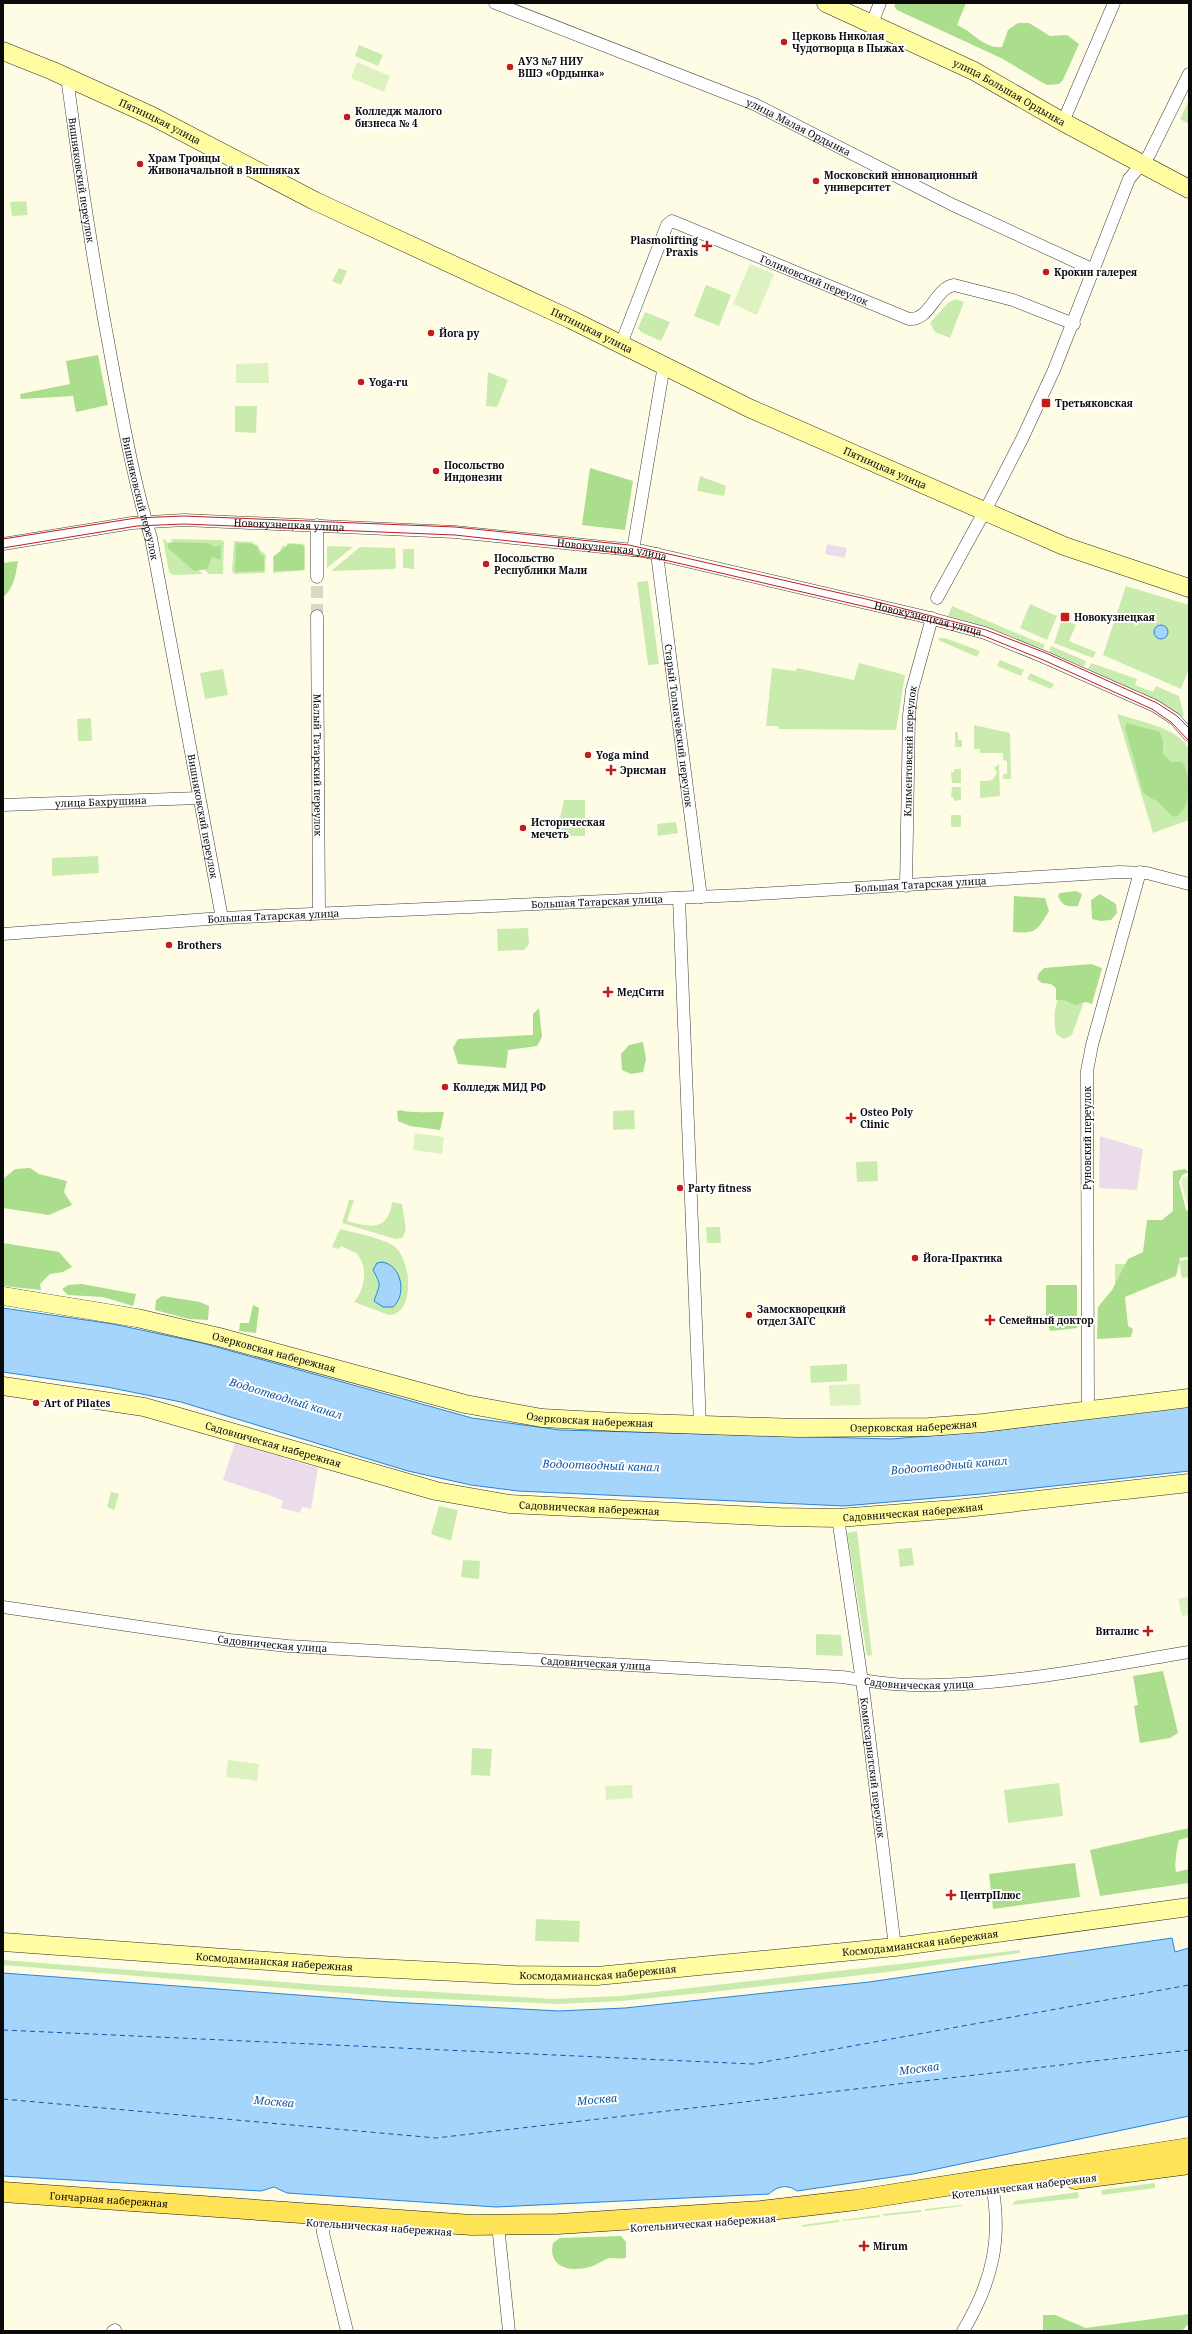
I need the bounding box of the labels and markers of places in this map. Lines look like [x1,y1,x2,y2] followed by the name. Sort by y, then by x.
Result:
[792,29,905,55] place label: Церковь Николая Чудотворца в Пыжах
[779,37,789,47] marker: Церковь Николая Чудотворца в Пыжах
[518,54,605,80] place label: АУЗ №7 НИУ ВШЭ «Ордынка»
[505,62,515,72] marker: АУЗ №7 НИУ ВШЭ «Ордынка»
[355,104,442,130] place label: Колледж малого бизнеса № 4
[342,112,352,122] marker: Колледж малого бизнеса № 4
[148,151,300,177] place label: Храм Троицы Живоначальной в Вишняках
[135,159,145,169] marker: Храм Троицы Живоначальной в Вишняках
[824,168,978,194] place label: Московский инновационный университет
[811,176,821,186] marker: Московский инновационный университет
[630,233,698,259] place label: Plasmolifting Praxis
[701,240,713,252] marker: Plasmolifting Praxis
[1054,265,1137,279] place label: Крокин галерея
[1041,267,1051,277] marker: Крокин галерея
[439,326,480,340] place label: Йога ру
[426,328,436,338] marker: Йога ру
[369,375,408,389] place label: Yoga-ru
[356,377,366,387] marker: Yoga-ru
[1055,396,1133,410] place label: Третьяковская
[1040,397,1052,409] marker: Третьяковская
[444,458,504,484] place label: Посольство Индонезии
[431,466,441,476] marker: Посольство Индонезии
[494,551,587,577] place label: Посольство Республики Мали
[481,559,491,569] marker: Посольство Республики Мали
[1074,610,1155,624] place label: Новокузнецкая
[1059,611,1071,623] marker: Новокузнецкая
[596,748,650,762] place label: Yoga mind
[583,750,593,760] marker: Yoga mind
[620,763,667,777] place label: Эрисман
[605,764,617,776] marker: Эрисман
[531,815,605,841] place label: Историческая мечеть
[518,823,528,833] marker: Историческая мечеть
[177,938,222,952] place label: Brothers
[164,940,174,950] marker: Brothers
[617,985,665,999] place label: МедСити
[602,986,614,998] marker: МедСити
[453,1080,547,1094] place label: Колледж МИД РФ
[440,1082,450,1092] marker: Колледж МИД РФ
[860,1105,913,1131] place label: Osteo Poly Clinic
[845,1112,857,1124] marker: Osteo Poly Clinic
[688,1181,751,1195] place label: Party fitness
[675,1183,685,1193] marker: Party fitness
[923,1251,1003,1265] place label: Йога-Практика
[910,1253,920,1263] marker: Йога-Практика
[757,1302,846,1328] place label: Замоскворецкий отдел ЗАГС
[744,1310,754,1320] marker: Замоскворецкий отдел ЗАГС
[999,1313,1094,1327] place label: Семейный доктор
[984,1314,996,1326] marker: Семейный доктор
[44,1396,110,1410] place label: Art of Pilates
[31,1398,41,1408] marker: Art of Pilates
[1096,1624,1139,1638] place label: Виталис
[1142,1625,1154,1637] marker: Виталис
[960,1888,1021,1902] place label: ЦентрПлюс
[945,1889,957,1901] marker: ЦентрПлюс
[873,2239,908,2253] place label: Mirum
[858,2240,870,2252] marker: Mirum

